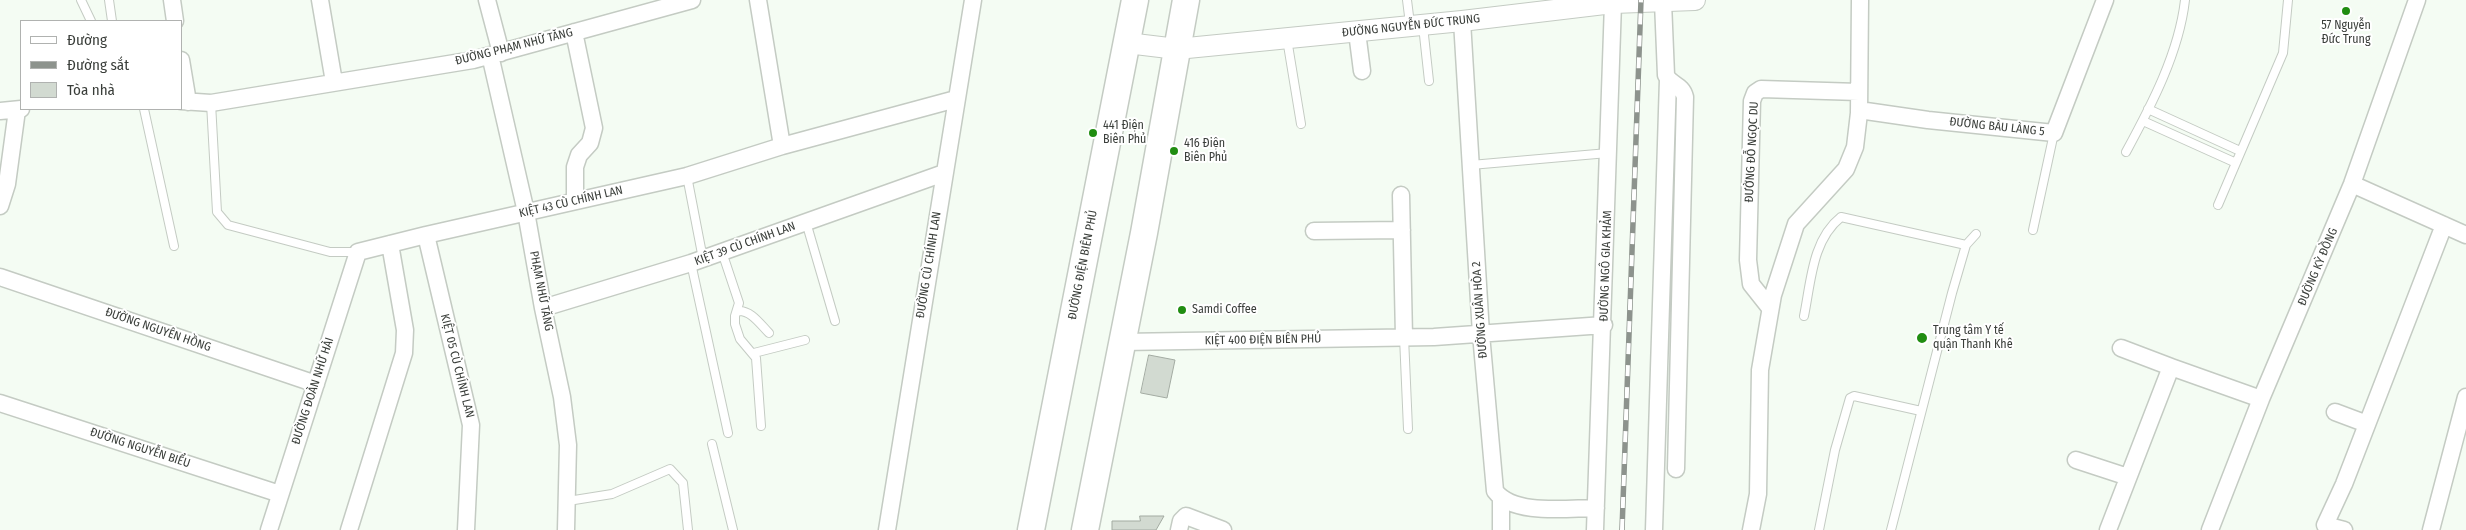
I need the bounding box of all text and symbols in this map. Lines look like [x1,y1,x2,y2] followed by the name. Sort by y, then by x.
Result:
[2340,5,2352,17] marker: 57 Nguyễn Đức Trung
[1341,12,1481,40] street label: ĐƯỜNG NGUYỄN ĐỨC TRUNG
[2321,19,2371,47] place label: 57 Nguyễn Đức Trung
[20,20,182,110] legend
[454,25,574,69] street label: ĐƯỜNG PHẠM NHỮ TĂNG
[67,31,107,49] text: Đường
[67,56,129,74] text: Đường sắt
[67,81,115,99] text: Tòa nhà
[1742,101,1762,203] street label: ĐƯỜNG ĐỖ NGỌC DU
[1949,115,2045,139] street label: ĐƯỜNG BÀU LÀNG 5
[1103,119,1146,147] place label: 441 Điện Biên Phủ
[1087,127,1099,139] marker: 441 Điện Biên Phủ
[1184,137,1227,165] place label: 416 Điện Biên Phủ
[1168,145,1180,157] marker: 416 Điện Biên Phủ
[518,183,624,221] street label: KIỆT 43 CÙ CHÍNH LAN
[1065,209,1101,321] street label: ĐƯỜNG ĐIỆN BIÊN PHỦ
[1597,210,1615,322] street label: ĐƯỜNG NGÔ GIA KHẢM
[913,211,945,319] street label: ĐƯỜNG CÙ CHÍNH LAN
[693,219,797,269] street label: KIỆT 39 CÙ CHÍNH LAN
[2295,226,2341,308] street label: ĐƯỜNG KỲ ĐỒNG
[526,250,556,332] street label: PHẠM NHỮ TĂNG
[1469,261,1491,359] street label: ĐƯỜNG XUÂN HÒA 2
[1192,303,1257,317] place label: Samdi Coffee
[1176,304,1188,316] marker: Samdi Coffee
[103,305,213,355] street label: ĐƯỜNG NGUYÊN HỒNG
[437,312,477,420] street label: KIỆT 05 CÙ CHÍNH LAN
[1933,324,2013,352] place label: Trung tâm Y tế quận Thanh Khê
[1915,331,1929,345] marker: Trung tâm Y tế quận Thanh Khê
[1205,332,1321,348] street label: KIỆT 400 ĐIỆN BIÊN PHỦ
[289,336,337,446] street label: ĐƯỜNG ĐOÀN NHỮ HÀI
[88,425,192,471] street label: ĐƯỜNG NGUYỄN BIỂU

